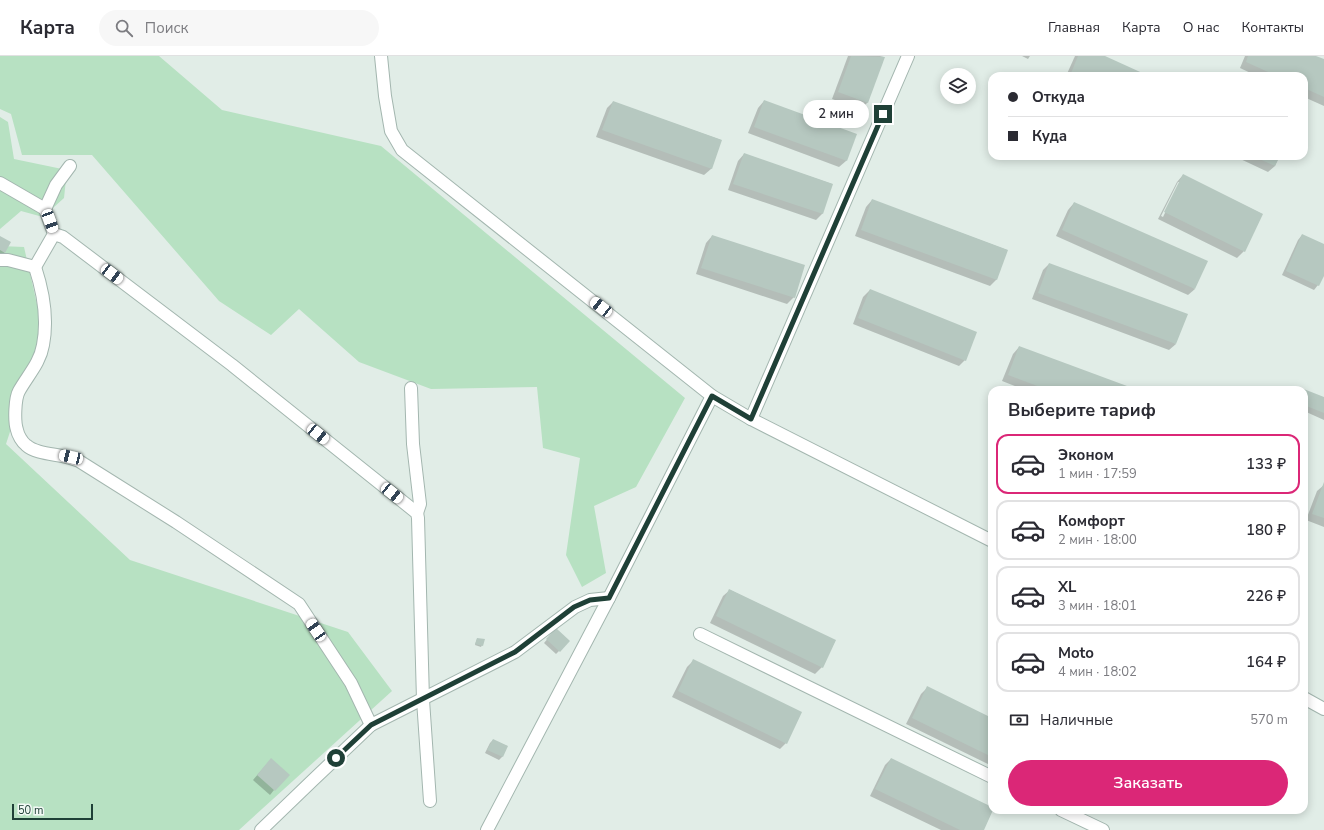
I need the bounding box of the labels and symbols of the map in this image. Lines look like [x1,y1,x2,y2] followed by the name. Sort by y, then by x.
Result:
[803,100,869,128] callout: 2 мин
[874,105,892,123] route end
[40,208,60,234] car
[99,262,125,286] car
[588,295,614,319] car
[305,422,331,446] car
[58,448,84,466] car
[379,481,405,505] car
[304,617,328,643] car
[327,749,345,767] route start
[12,802,93,821] scale bar

